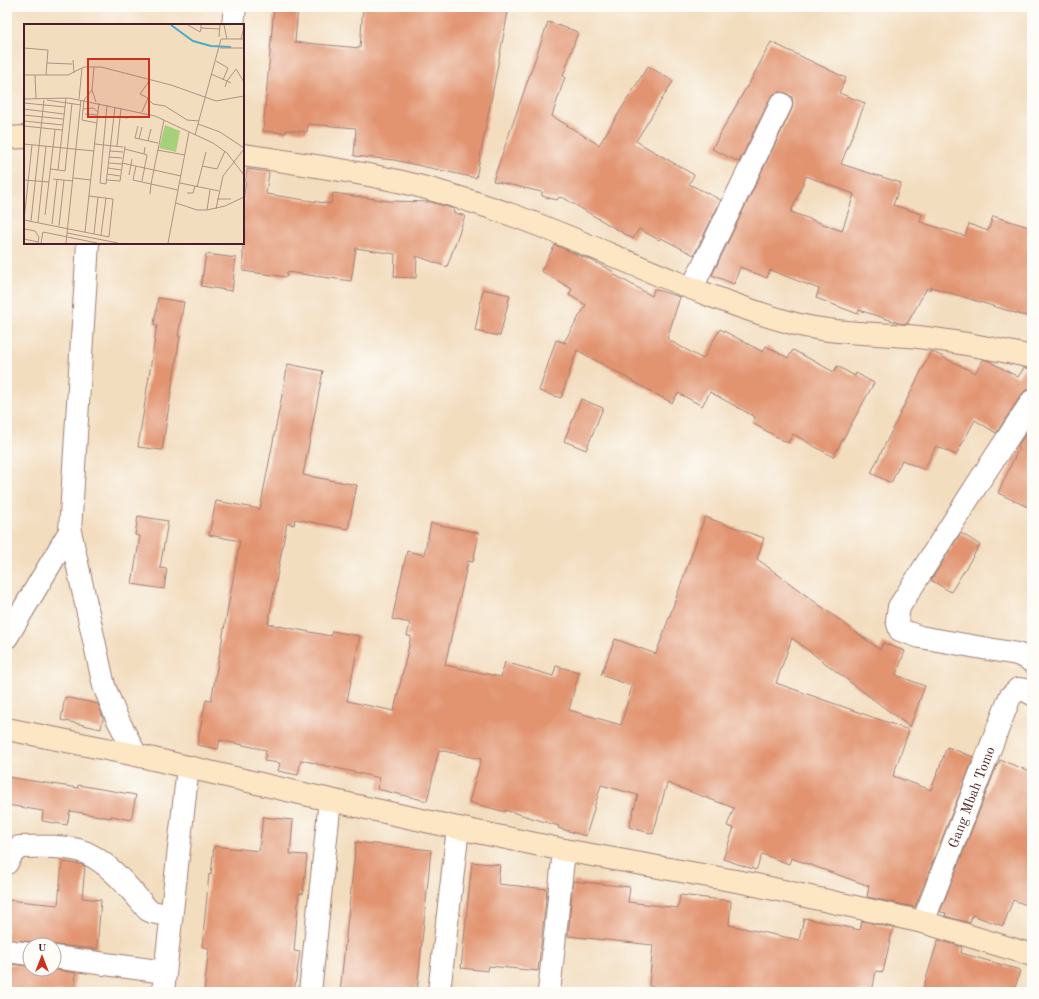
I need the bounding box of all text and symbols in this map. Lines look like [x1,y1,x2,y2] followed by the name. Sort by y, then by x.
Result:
[24,24,244,244] inset map
[946,745,998,850] street label: Gang Mbah Tomo
[22,937,62,977] north arrow
[38,943,47,954] text: U

